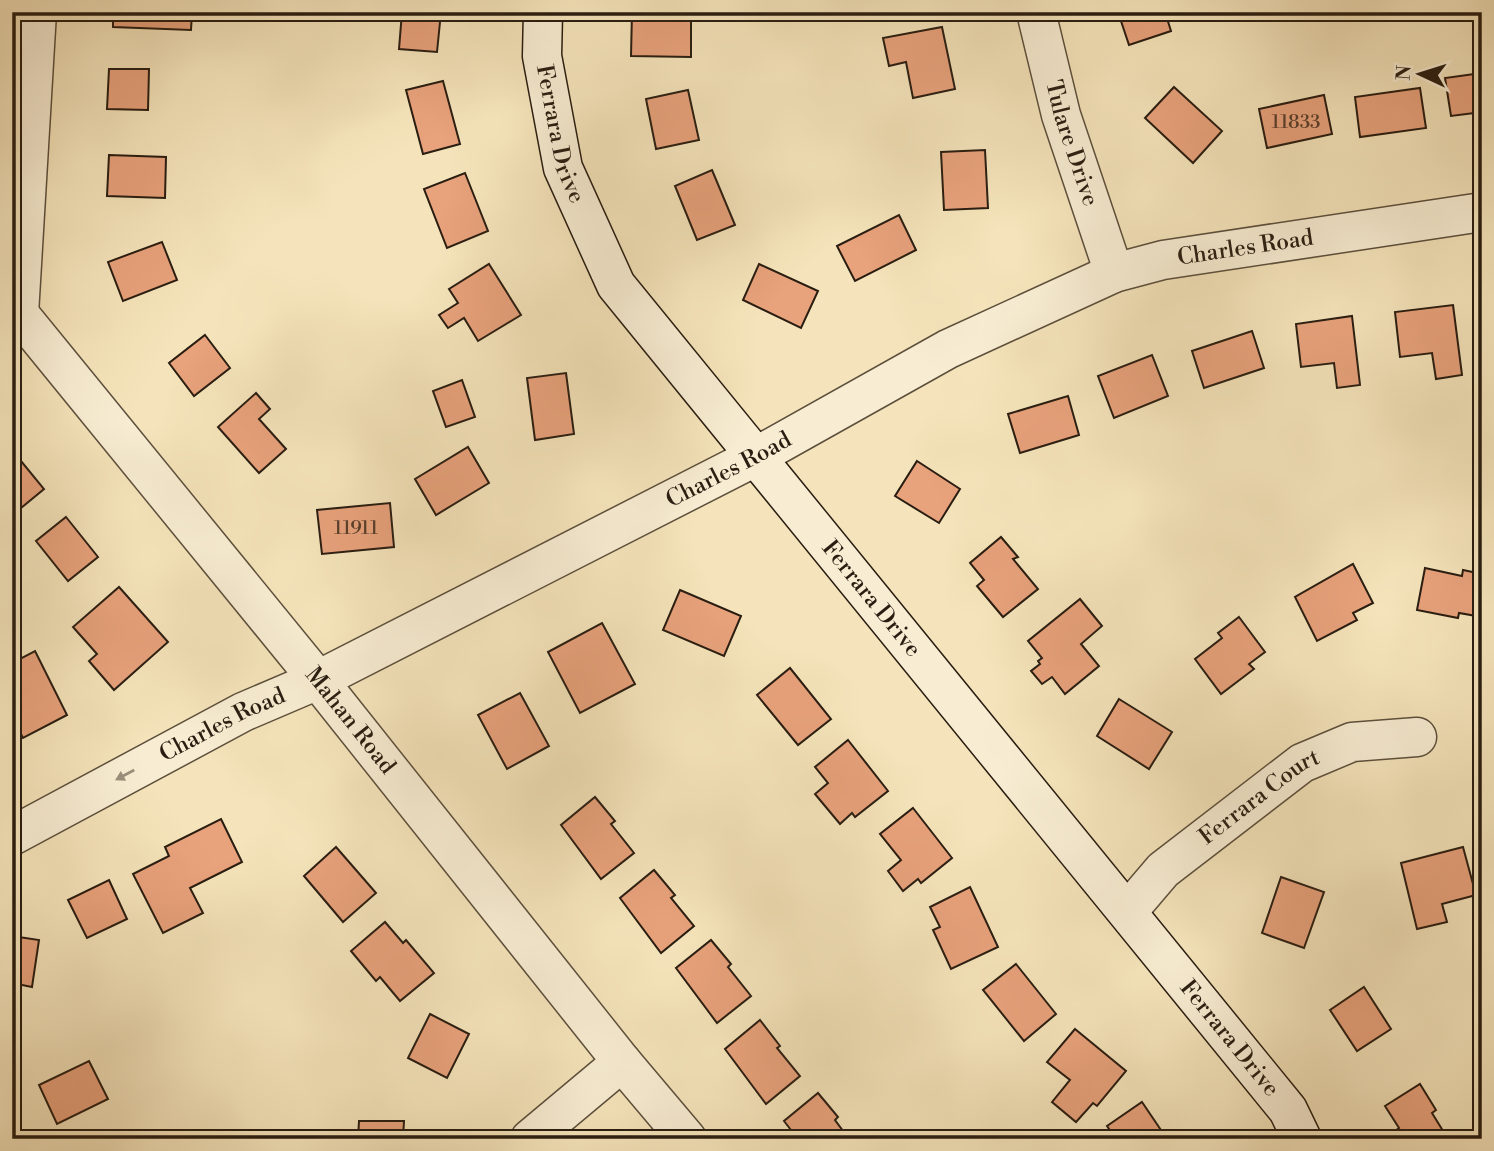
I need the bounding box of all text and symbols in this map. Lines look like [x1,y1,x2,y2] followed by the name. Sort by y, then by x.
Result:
[1386,38,1456,108] north arrow
[530,62,591,207] street label: Ferrara Drive
[1392,65,1417,81] text: N
[1039,77,1105,210] street label: Tulare Drive
[1271,110,1321,134] house number: 11833
[1175,224,1315,272] street label: Charles Road
[661,426,796,514] street label: Charles Road
[334,516,378,540] house number: 11911
[816,535,927,663] street label: Ferrara Drive
[299,661,402,780] street label: Mahan Road
[155,682,289,768] street label: Charles Road
[1193,743,1324,851] street label: Ferrara Court
[116,769,135,781] one-way arrow
[1174,974,1285,1102] street label: Ferrara Drive

